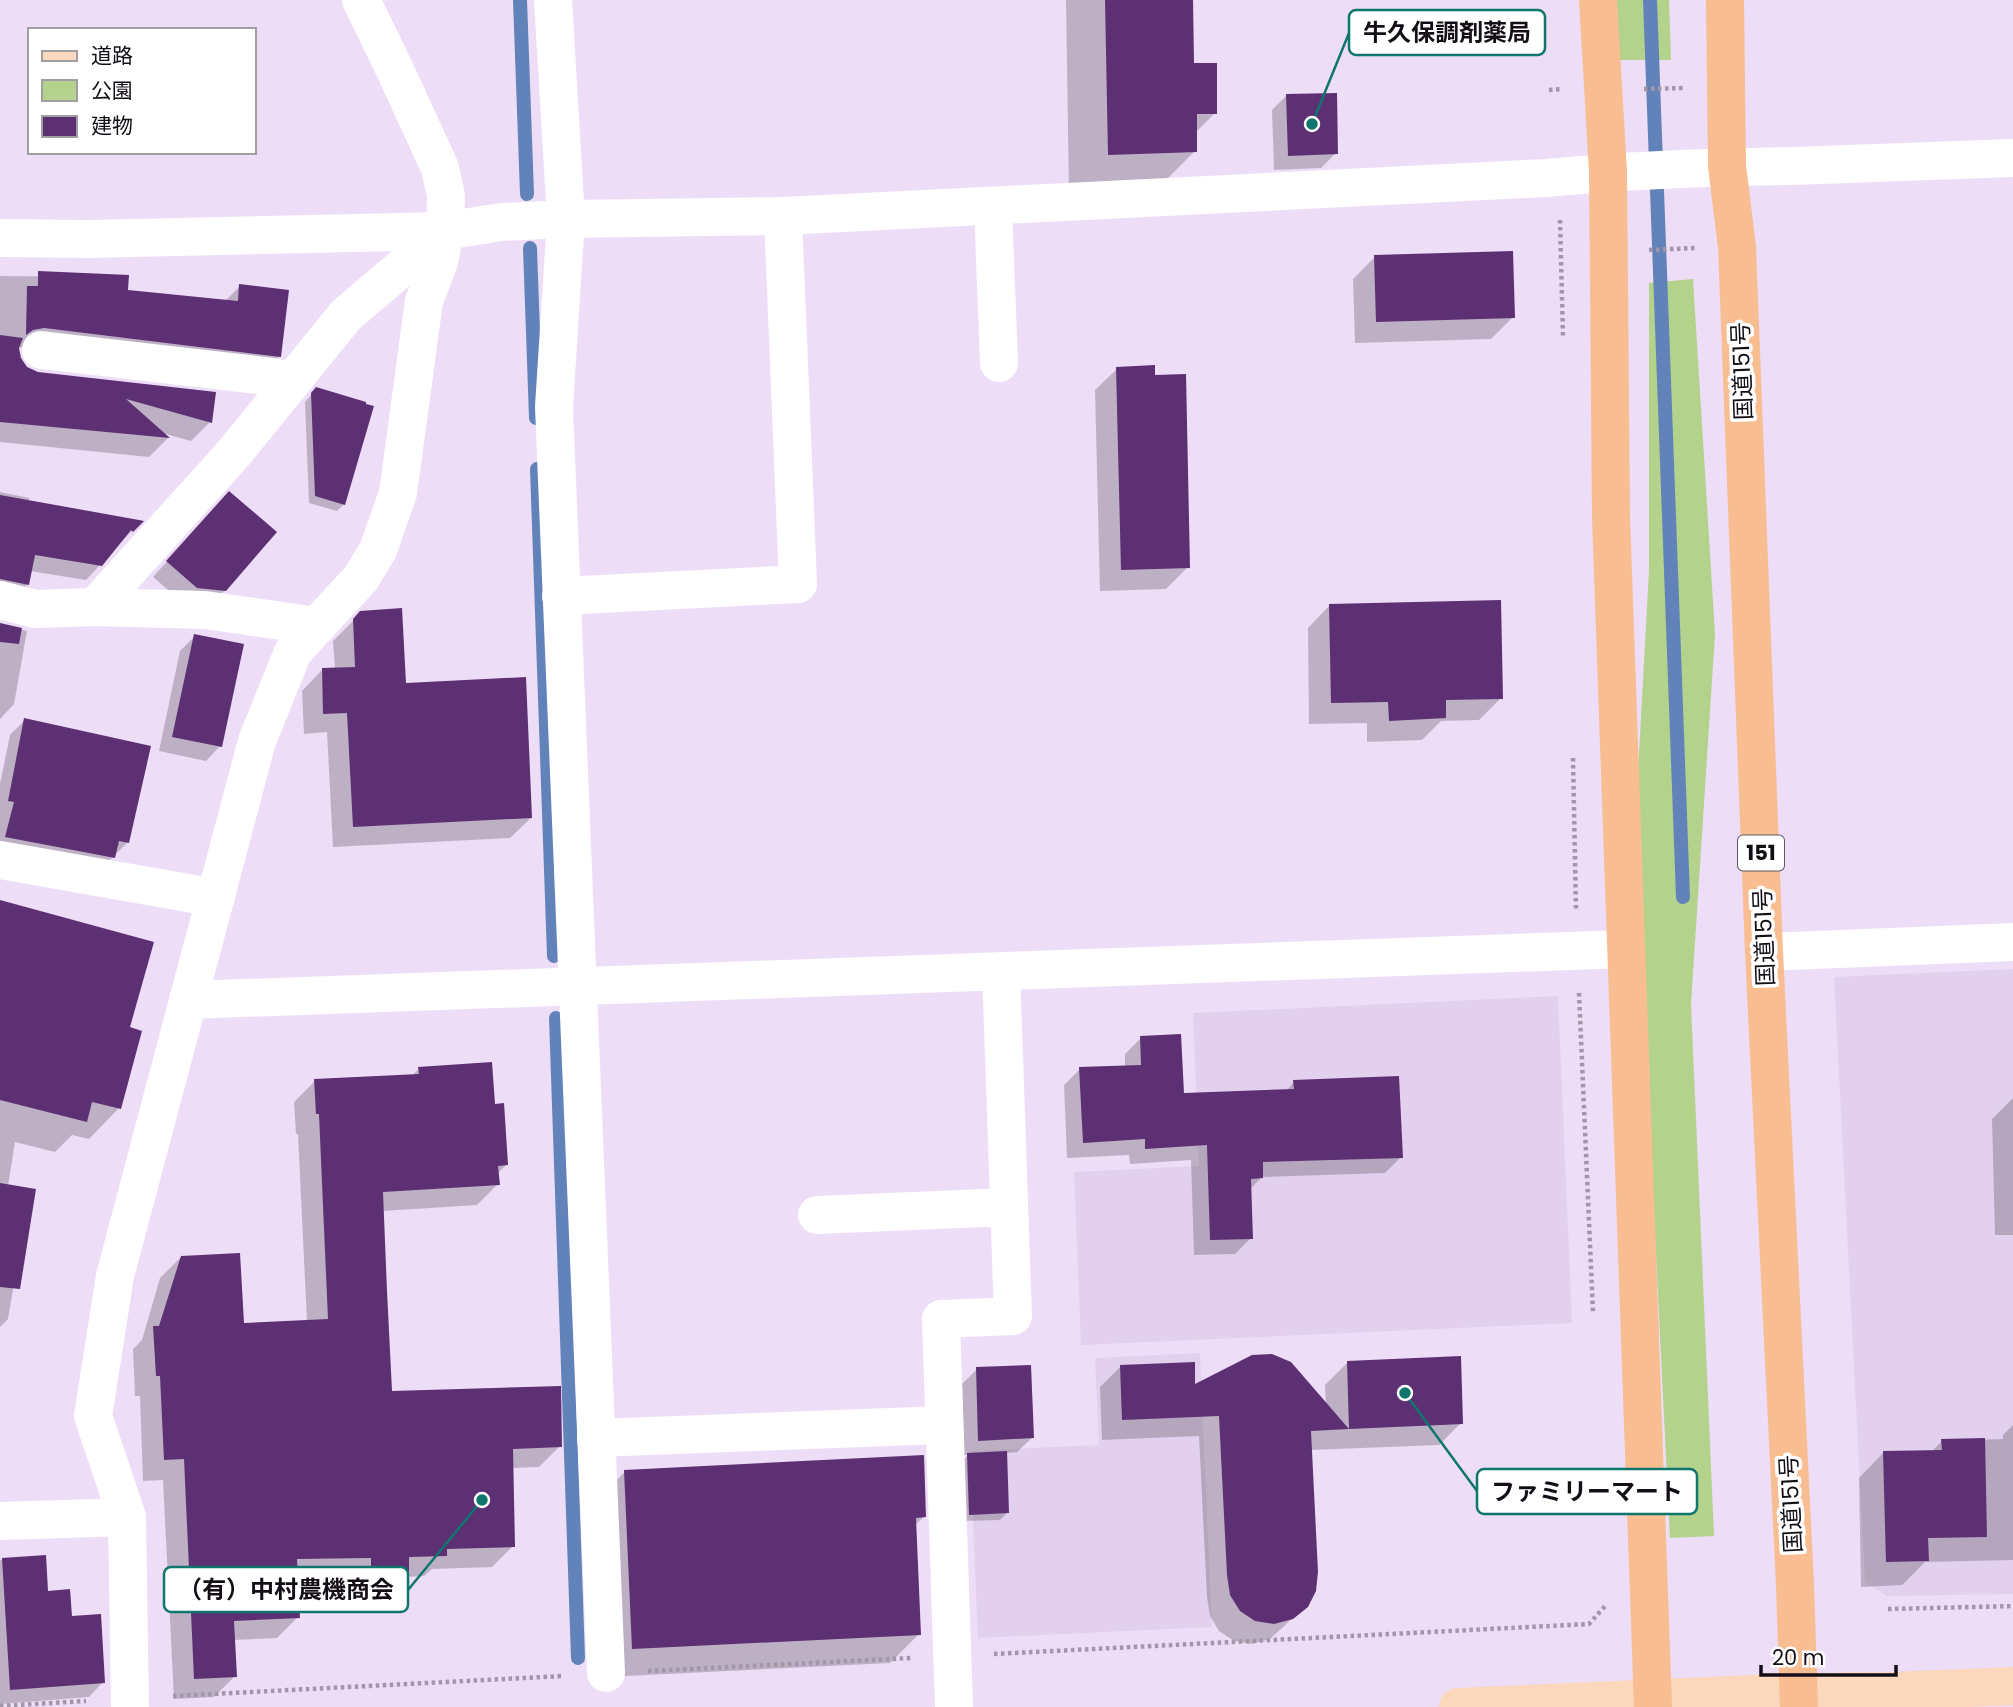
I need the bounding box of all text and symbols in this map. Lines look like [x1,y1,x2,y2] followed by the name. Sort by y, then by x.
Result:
[1349,10,1545,55] callout: 牛久保調剤薬局
[1363,16,1531,49] text: 牛久保調剤薬局
[28,28,256,154] legend
[91,41,133,70] text: 道路
[91,76,133,105] text: 公園
[91,111,133,140] text: 建物
[1724,321,1760,421] street label: 国道151号
[1738,836,1784,870] road number: 151
[1746,887,1782,987] street label: 国道151号
[1772,1454,1810,1554] street label: 国道151号
[1477,1469,1697,1514] callout: ファミリーマート
[1491,1475,1683,1508] text: ファミリーマート
[164,1567,408,1612] callout: （有）中村農機商会
[178,1573,394,1606] text: （有）中村農機商会
[1761,1634,1896,1678] scale bar
[1772,1643,1825,1672] text: 20 m

